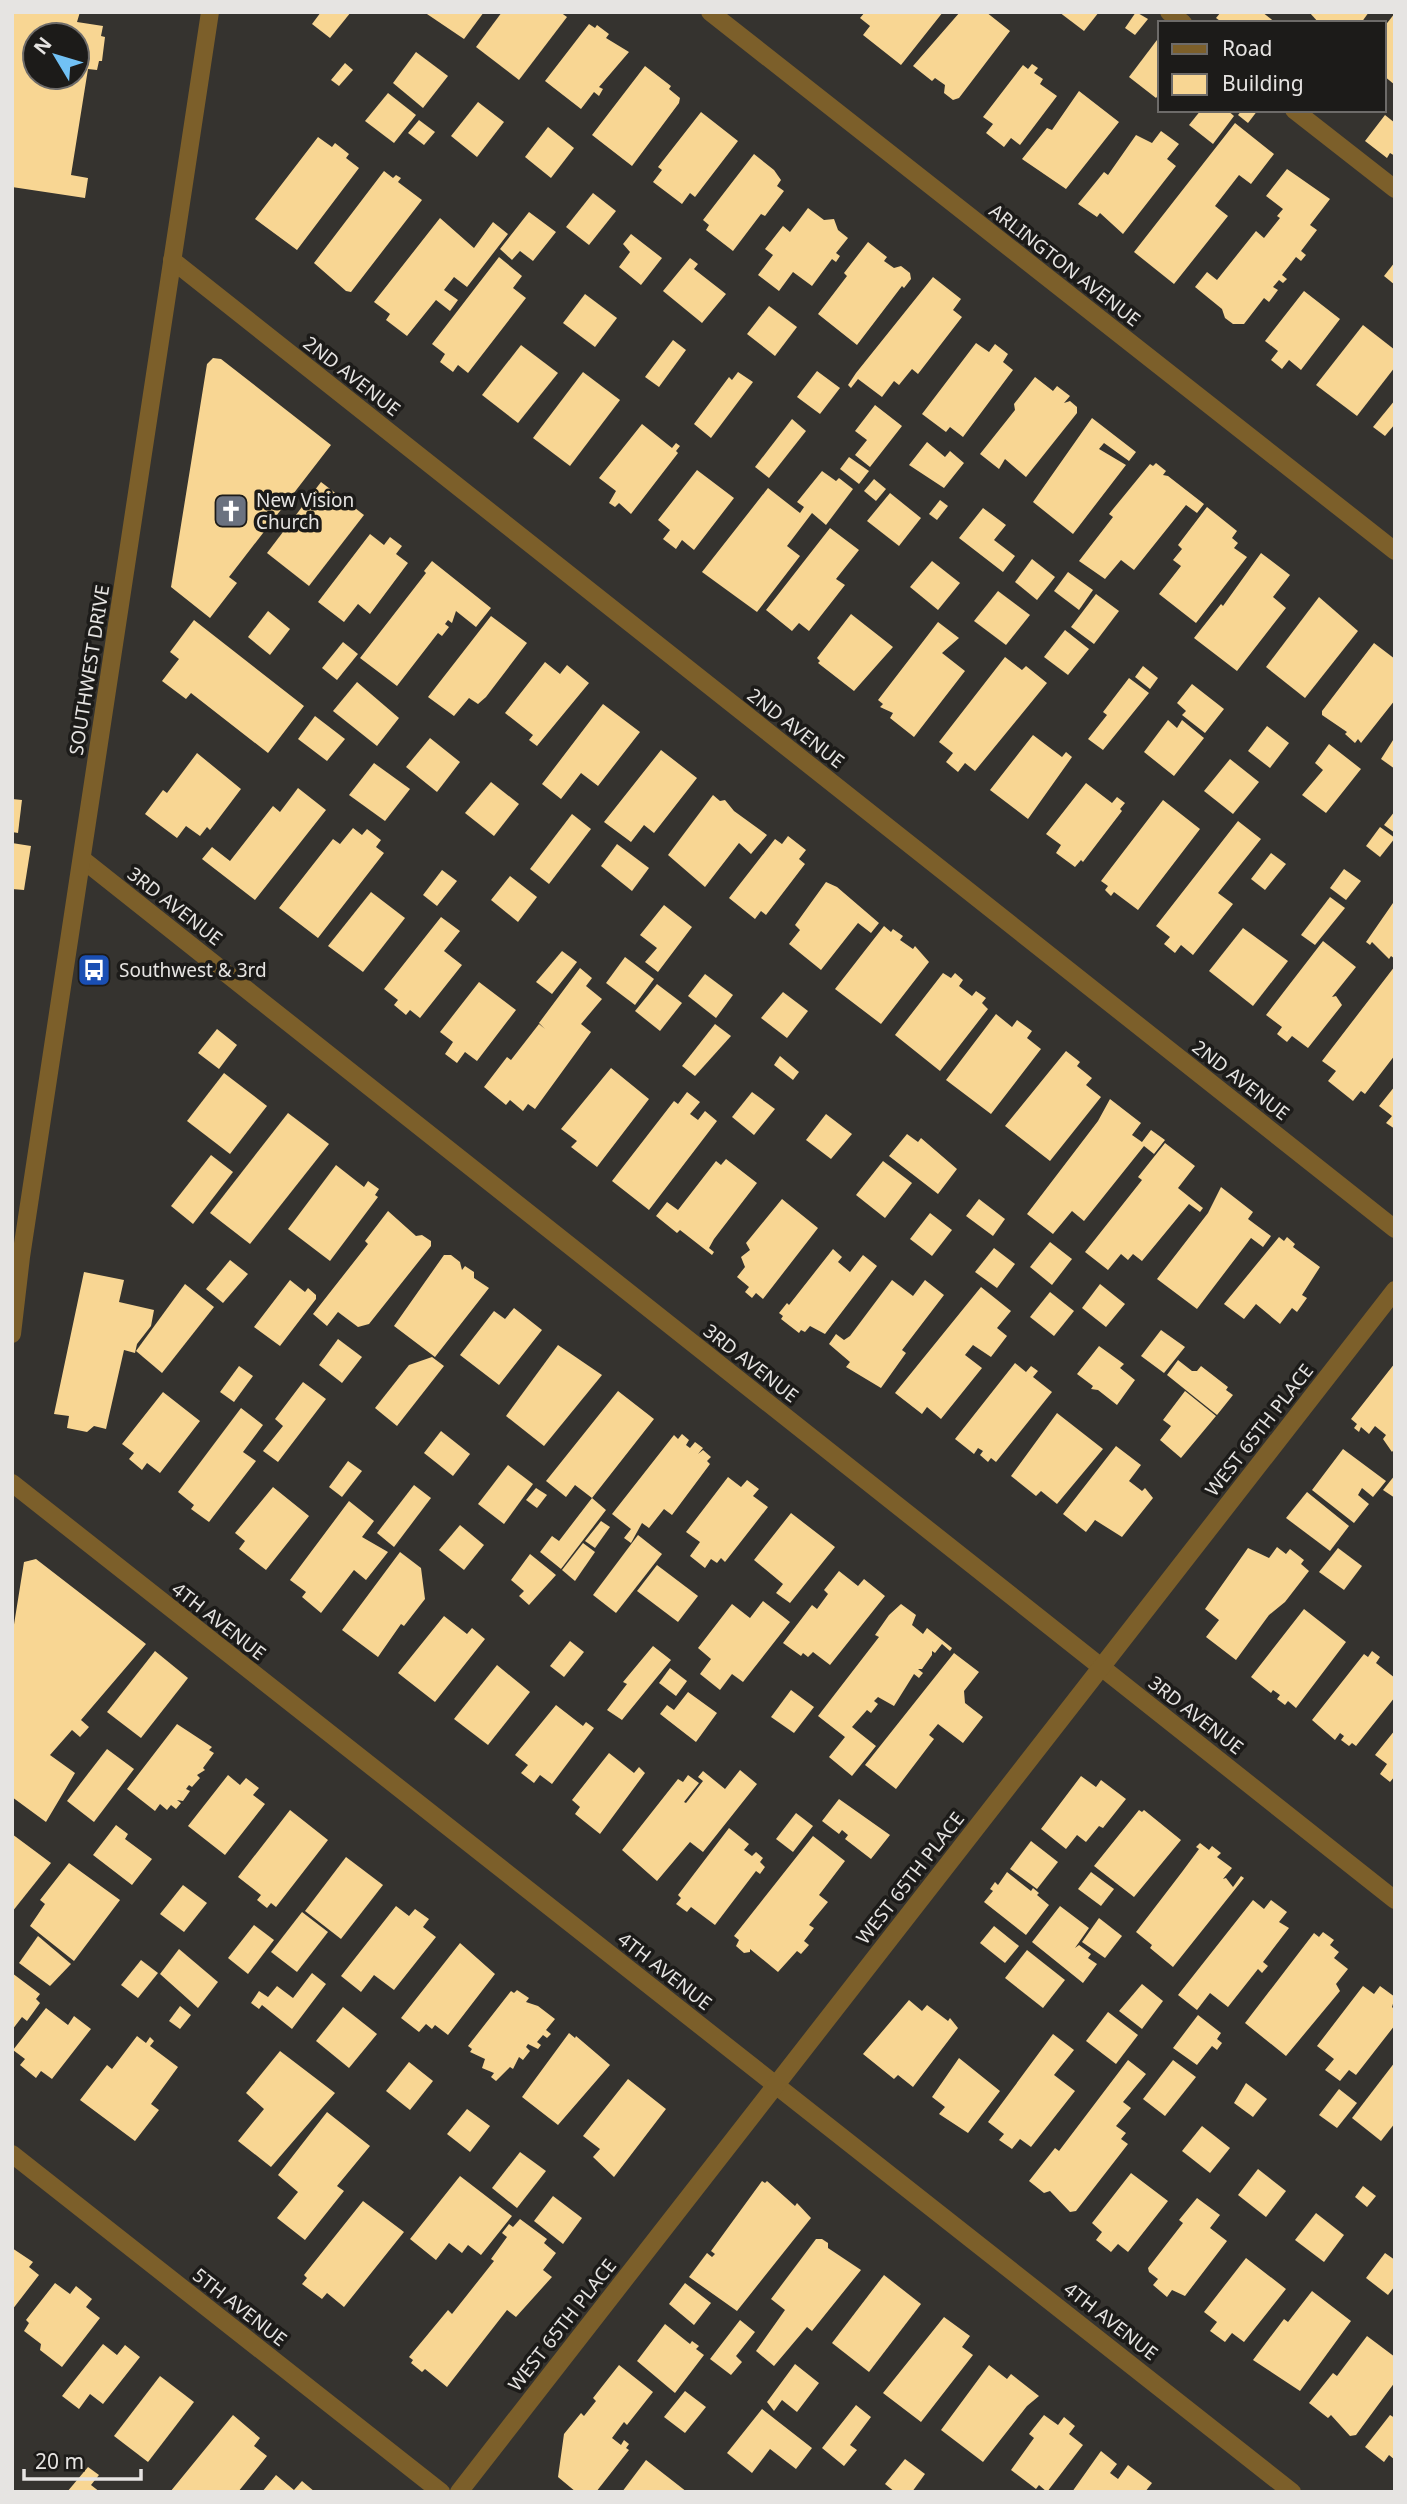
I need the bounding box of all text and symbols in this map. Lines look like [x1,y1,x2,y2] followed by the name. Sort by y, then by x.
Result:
[21,21,91,91] north arrow
[1158,21,1386,112] legend
[28,31,58,60] text: N
[1222,34,1272,62] text: Road
[1222,69,1304,97] text: Building
[984,198,1146,332] street label: ARLINGTON AVENUE
[298,330,406,422] street label: 2ND AVENUE
[256,487,354,535] place label: New Vision Church
[212,492,250,530] church icon: New Vision Church
[63,583,115,757] street label: SOUTHWEST DRIVE
[742,682,850,774] street label: 2ND AVENUE
[122,861,228,951] street label: 3RD AVENUE
[75,951,113,989] bus stop icon: Southwest & 3rd
[119,957,267,983] place label: Southwest & 3rd
[1187,1034,1295,1126] street label: 2ND AVENUE
[698,1318,804,1408] street label: 3RD AVENUE
[1199,1358,1319,1502] street label: WEST 65TH PLACE
[167,1576,271,1666] street label: 4TH AVENUE
[1143,1670,1249,1760] street label: 3RD AVENUE
[850,1806,970,1950] street label: WEST 65TH PLACE
[613,1926,717,2016] street label: 4TH AVENUE
[502,2253,622,2397] street label: WEST 65TH PLACE
[188,2262,292,2352] street label: 5TH AVENUE
[1059,2276,1163,2366] street label: 4TH AVENUE
[24,2438,142,2482] scale bar
[35,2447,84,2475] text: 20 m

